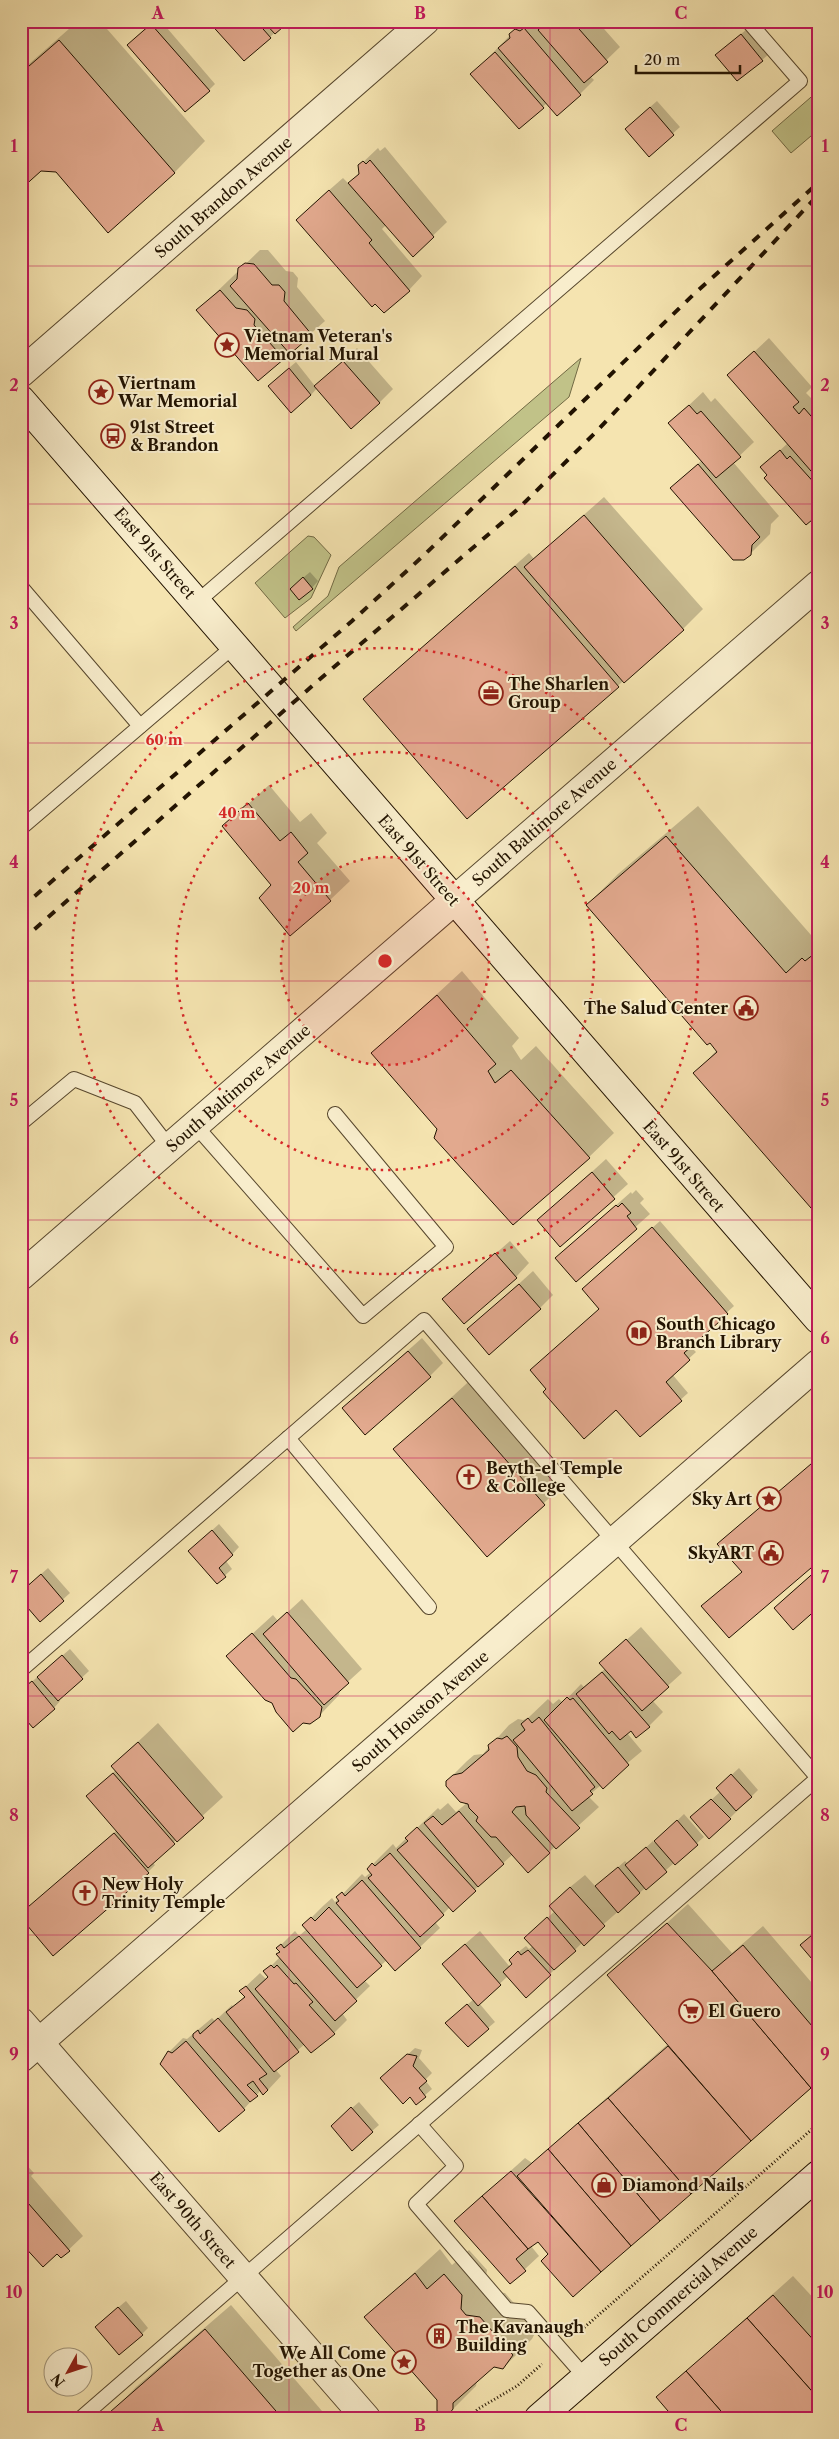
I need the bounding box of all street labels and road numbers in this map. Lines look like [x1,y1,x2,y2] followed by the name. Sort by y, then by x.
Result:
[150,132,296,262] street label: South Brandon Avenue
[110,503,200,603] street label: East 91st Street
[468,754,620,890] street label: South Baltimore Avenue
[374,810,464,910] street label: East 91st Street
[162,1020,314,1156] street label: South Baltimore Avenue
[639,1116,729,1216] street label: East 91st Street
[347,1646,493,1776] street label: South Houston Avenue
[146,2168,240,2273] street label: East 90th Street
[595,2222,761,2370] street label: South Commercial Avenue

